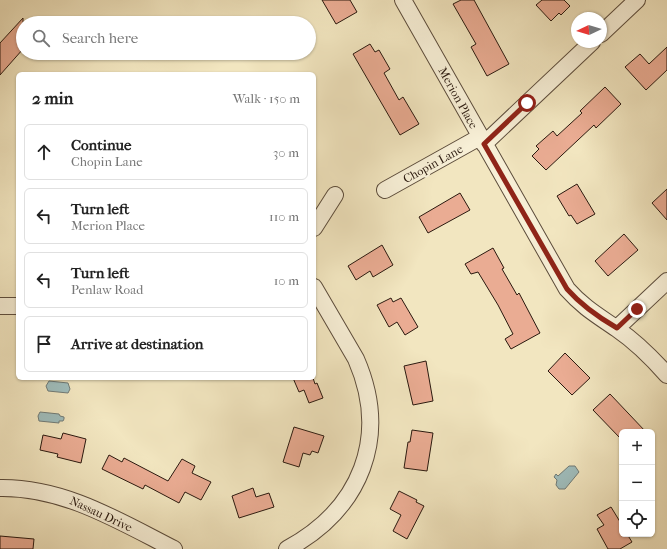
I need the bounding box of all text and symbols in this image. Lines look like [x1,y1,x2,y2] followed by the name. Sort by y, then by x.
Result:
[571,12,607,48] north arrow
[16,16,316,60] search box
[30,27,52,49] icon: search
[62,29,138,47] text: Search here
[435,65,481,131] street label: Merion Place
[32,88,73,108] text: 2 min
[233,91,300,106] text: Walk · 150 m
[518,94,536,112] route start
[71,136,131,154] text: Continue
[33,141,55,163] icon: ahead
[401,142,465,186] street label: Chopin Lane
[273,145,299,160] text: 30 m
[71,154,143,169] text: Chopin Lane
[71,200,129,218] text: Turn left
[33,205,55,227] icon: left
[269,209,299,224] text: 110 m
[71,218,145,233] text: Merion Place
[71,264,129,282] text: Turn left
[33,269,55,291] icon: left
[274,273,299,288] text: 10 m
[71,282,143,297] text: Penlaw Road
[628,300,646,318] route end
[33,333,55,355] icon: arrive
[71,335,203,353] text: Arrive at destination
[619,429,655,537] map controls
[619,429,655,465] button: +
[619,465,655,501] button: −
[67,493,135,535] street label: Nassau Drive
[619,501,655,537] button: locate

